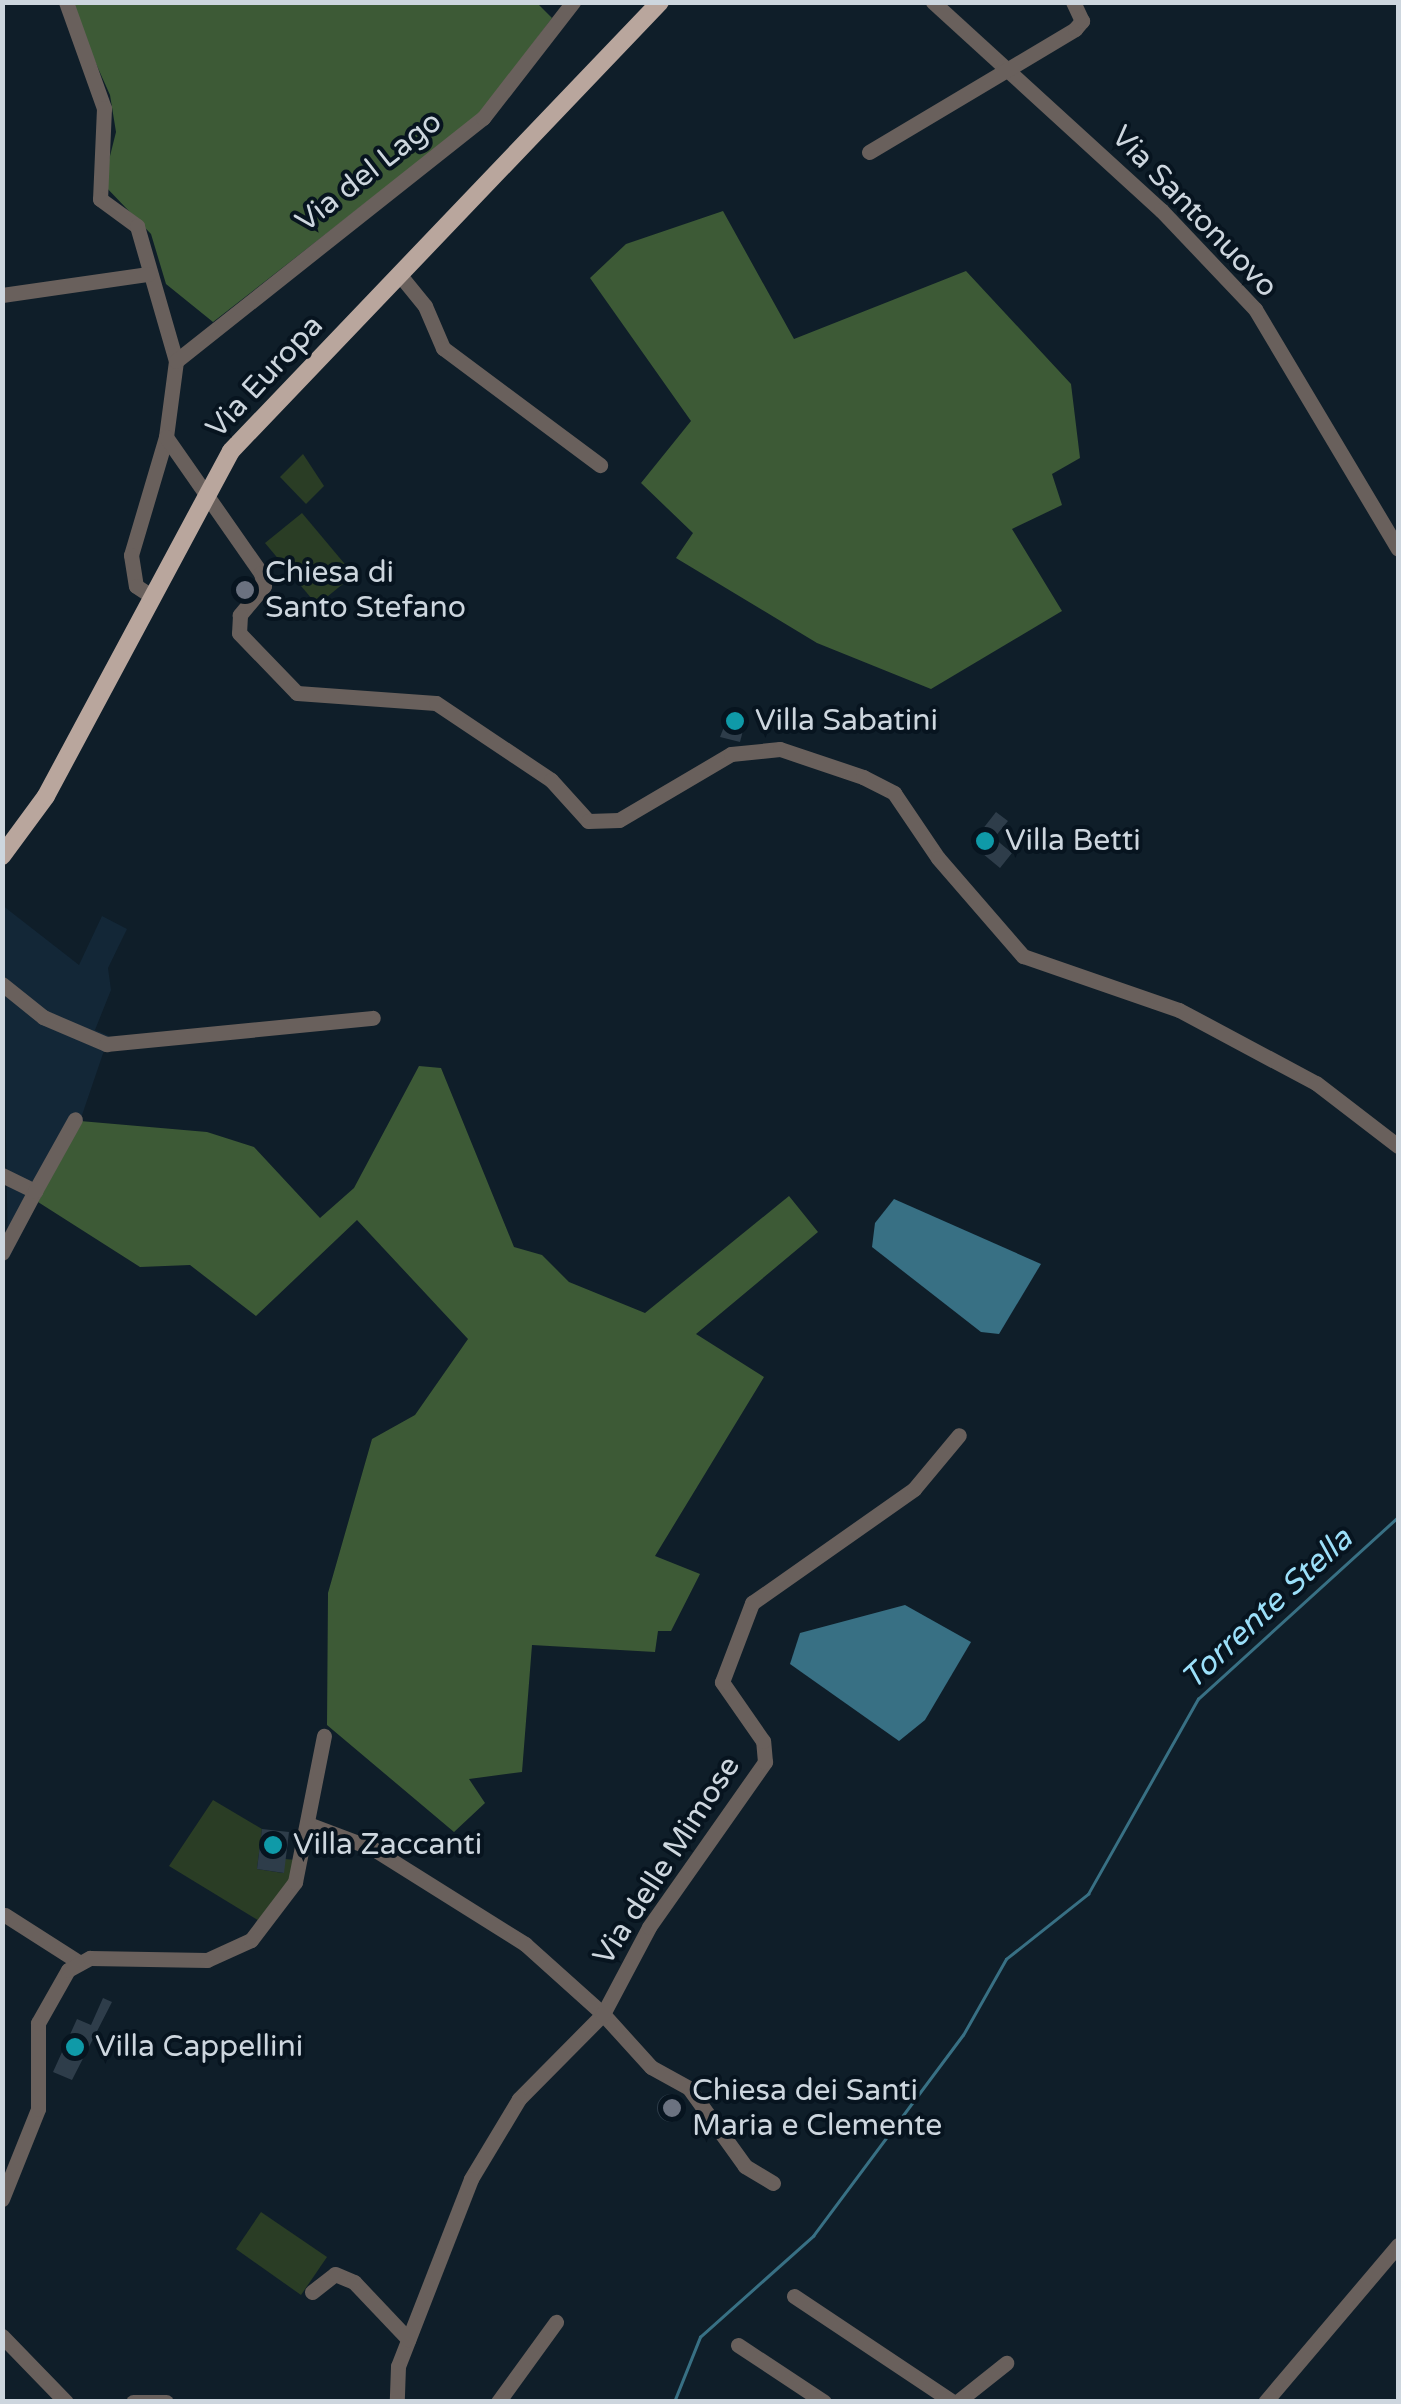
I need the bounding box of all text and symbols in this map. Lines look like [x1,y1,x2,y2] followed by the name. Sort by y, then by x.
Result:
[289,104,449,240] street label: Via del Lago
[1103,119,1285,305] street label: Via Santonuovo
[199,308,331,446] street label: Via Europa
[265,555,466,626] place label: Chiesa di Santo Stefano
[234,579,256,601] marker: Chiesa di Santo Stefano
[755,703,938,739] place label: Villa Sabatini
[724,710,746,732] marker: Villa Sabatini
[1005,823,1141,859] place label: Villa Betti
[974,830,996,852] marker: Villa Betti
[1174,1520,1360,1698] water label: Torrente Stella
[586,1750,748,1972] street label: Via delle Mimose
[293,1827,482,1863] place label: Villa Zaccanti
[262,1834,284,1856] marker: Villa Zaccanti
[95,2029,303,2065] place label: Villa Cappellini
[64,2036,86,2058] marker: Villa Cappellini
[692,2073,942,2144] place label: Chiesa dei Santi Maria e Clemente
[661,2097,683,2119] marker: Chiesa dei Santi Maria e Clemente

